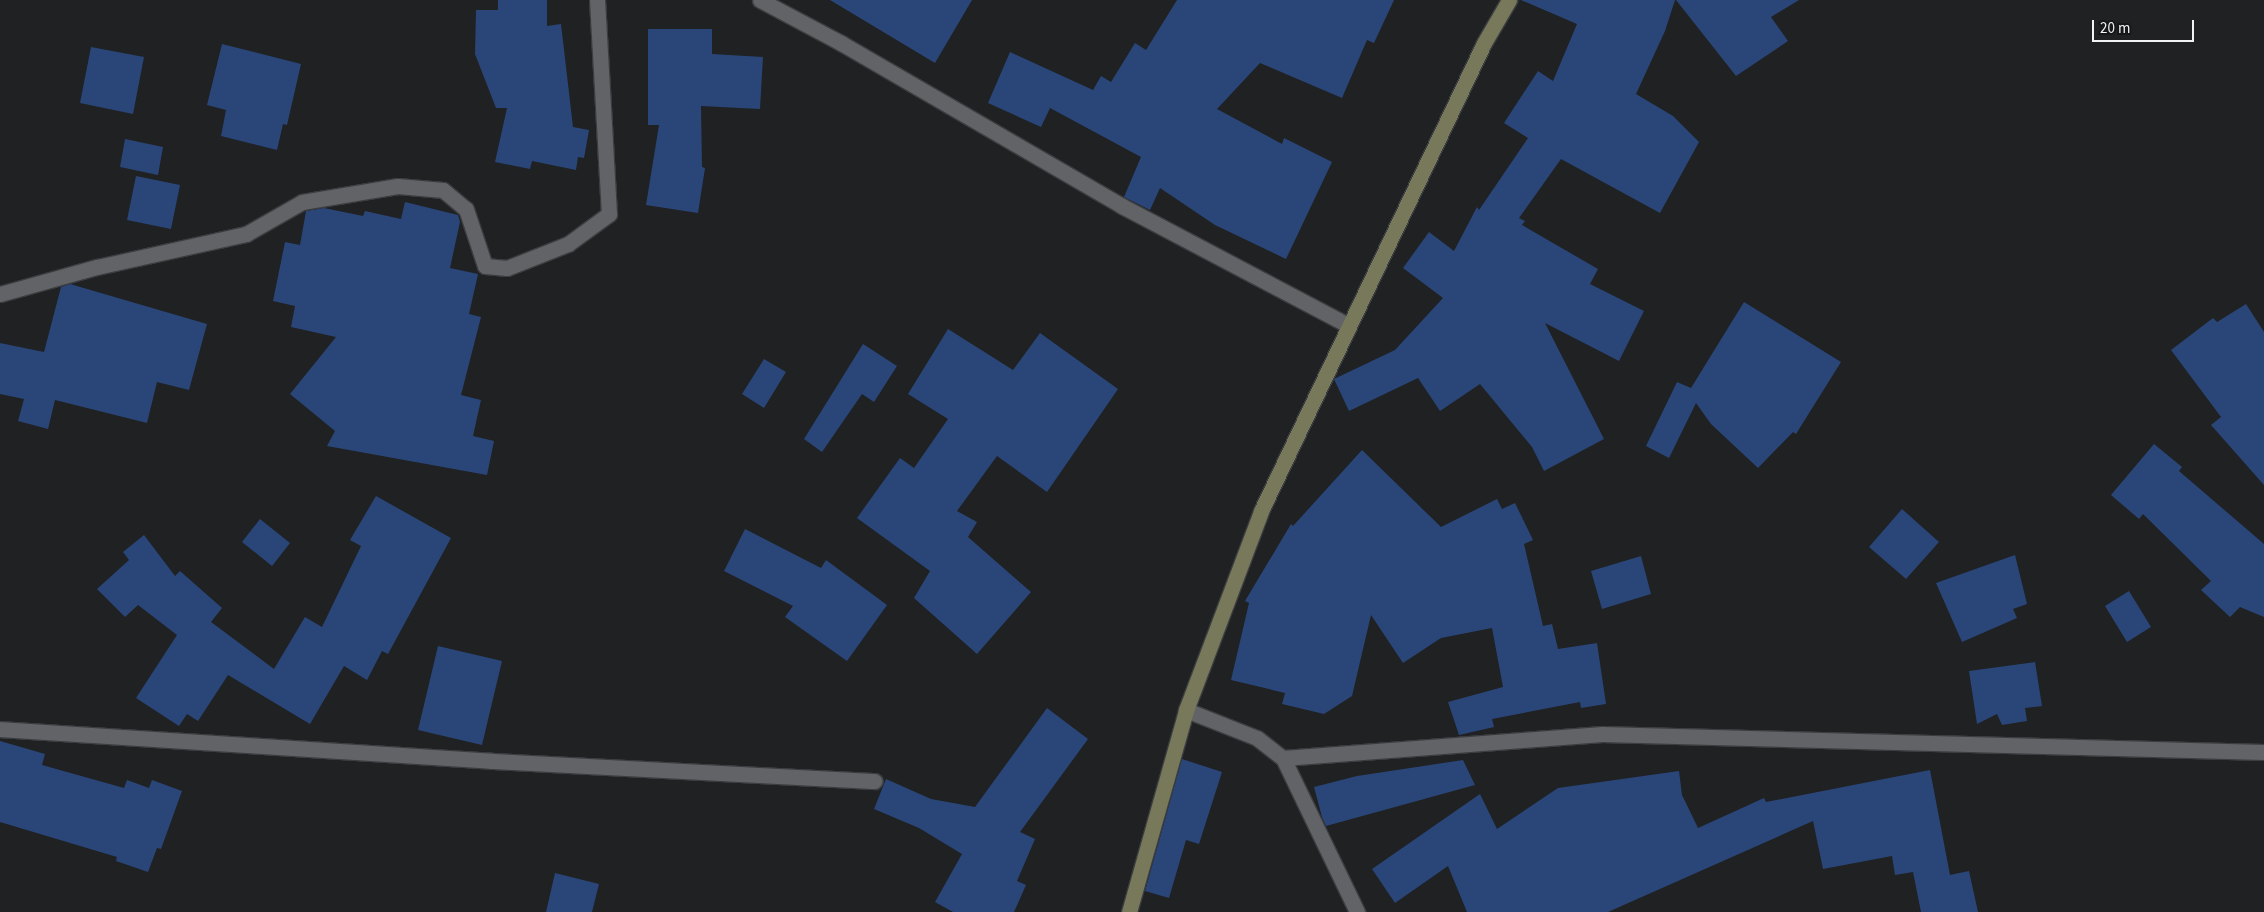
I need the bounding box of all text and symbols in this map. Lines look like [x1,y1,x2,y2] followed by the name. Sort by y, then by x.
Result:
[2094,10,2196,42] scale bar
[2100,18,2130,39] text: 20 m

